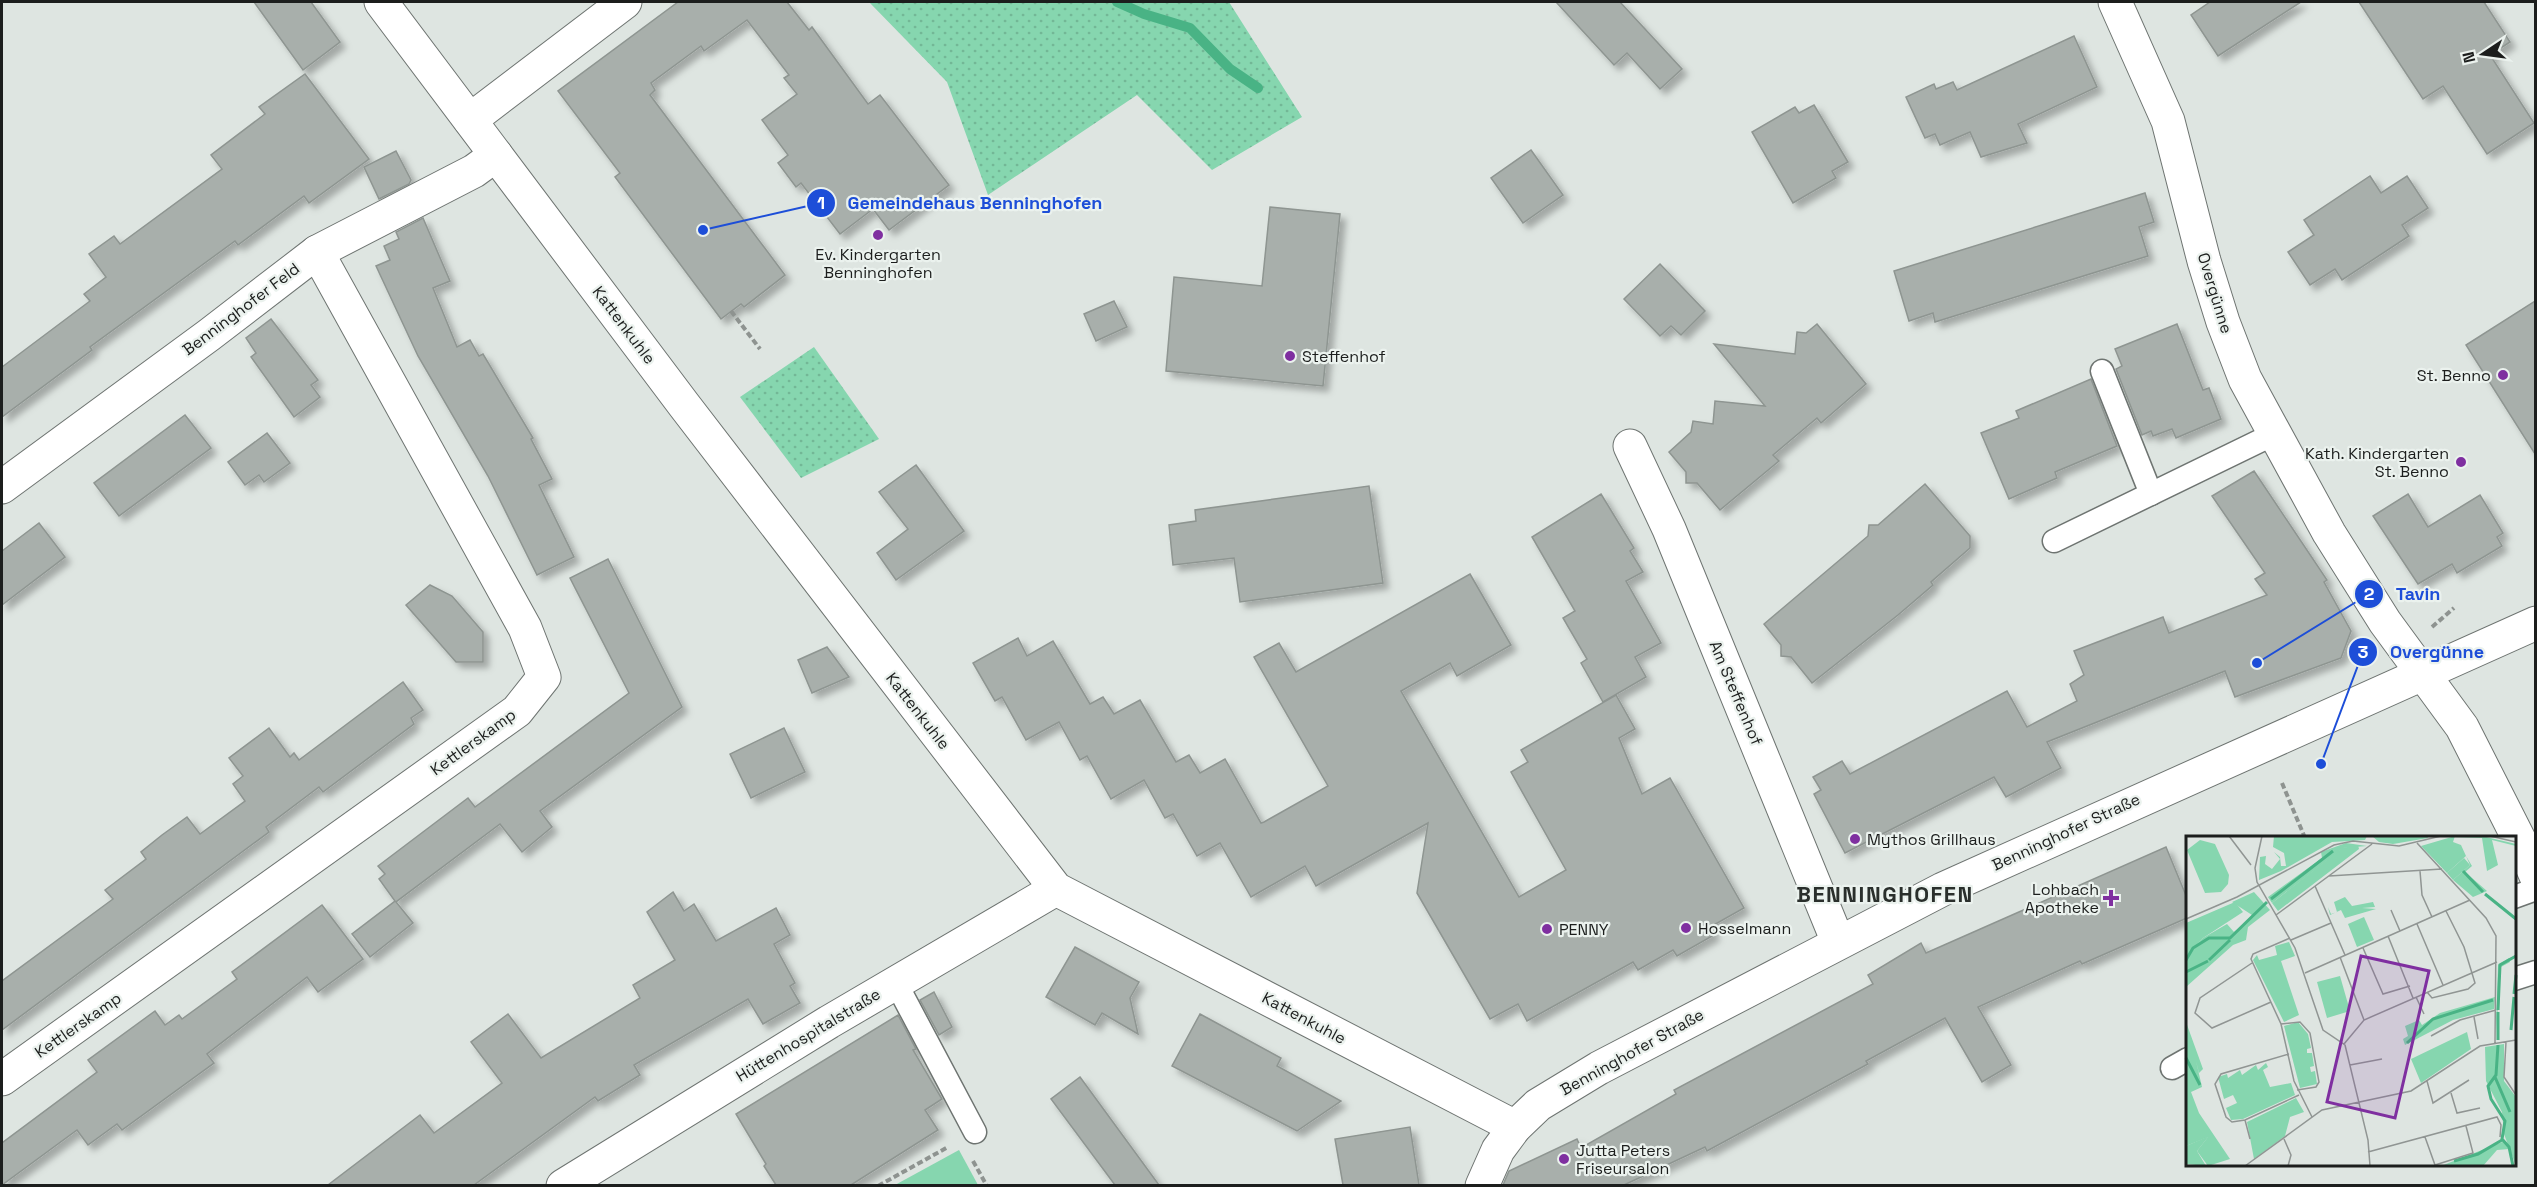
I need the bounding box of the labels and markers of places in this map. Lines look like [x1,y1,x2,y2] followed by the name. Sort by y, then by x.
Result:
[806,185,1114,221] callout: Gemeindehaus Benninghofen
[871,228,885,242] marker: Ev. Kindergarten Benninghofen
[815,244,941,283] place label: Ev. Kindergarten Benninghofen
[1302,346,1386,367] place label: Steffenhof
[1283,349,1297,363] marker: Steffenhof
[2417,365,2491,386] place label: St. Benno
[2496,368,2510,382] marker: St. Benno
[2305,443,2449,482] place label: Kath. Kindergarten St. Benno
[2454,455,2468,469] marker: Kath. Kindergarten St. Benno
[2354,576,2453,612] callout: Tavin
[2348,634,2496,670] callout: Overgünne
[1867,829,1996,850] place label: Mythos Grillhaus
[1848,832,1862,846] marker: Mythos Grillhaus
[2025,879,2099,918] place label: Lohbach Apotheke
[2104,891,2118,905] marker: Lohbach Apotheke
[1698,918,1791,939] place label: Hosselmann
[1559,919,1609,940] place label: PENNY
[1679,921,1693,935] marker: Hosselmann
[1540,922,1554,936] marker: PENNY
[1576,1140,1670,1179] place label: Jutta Peters Friseursalon
[1557,1152,1571,1166] marker: Jutta Peters Friseursalon

